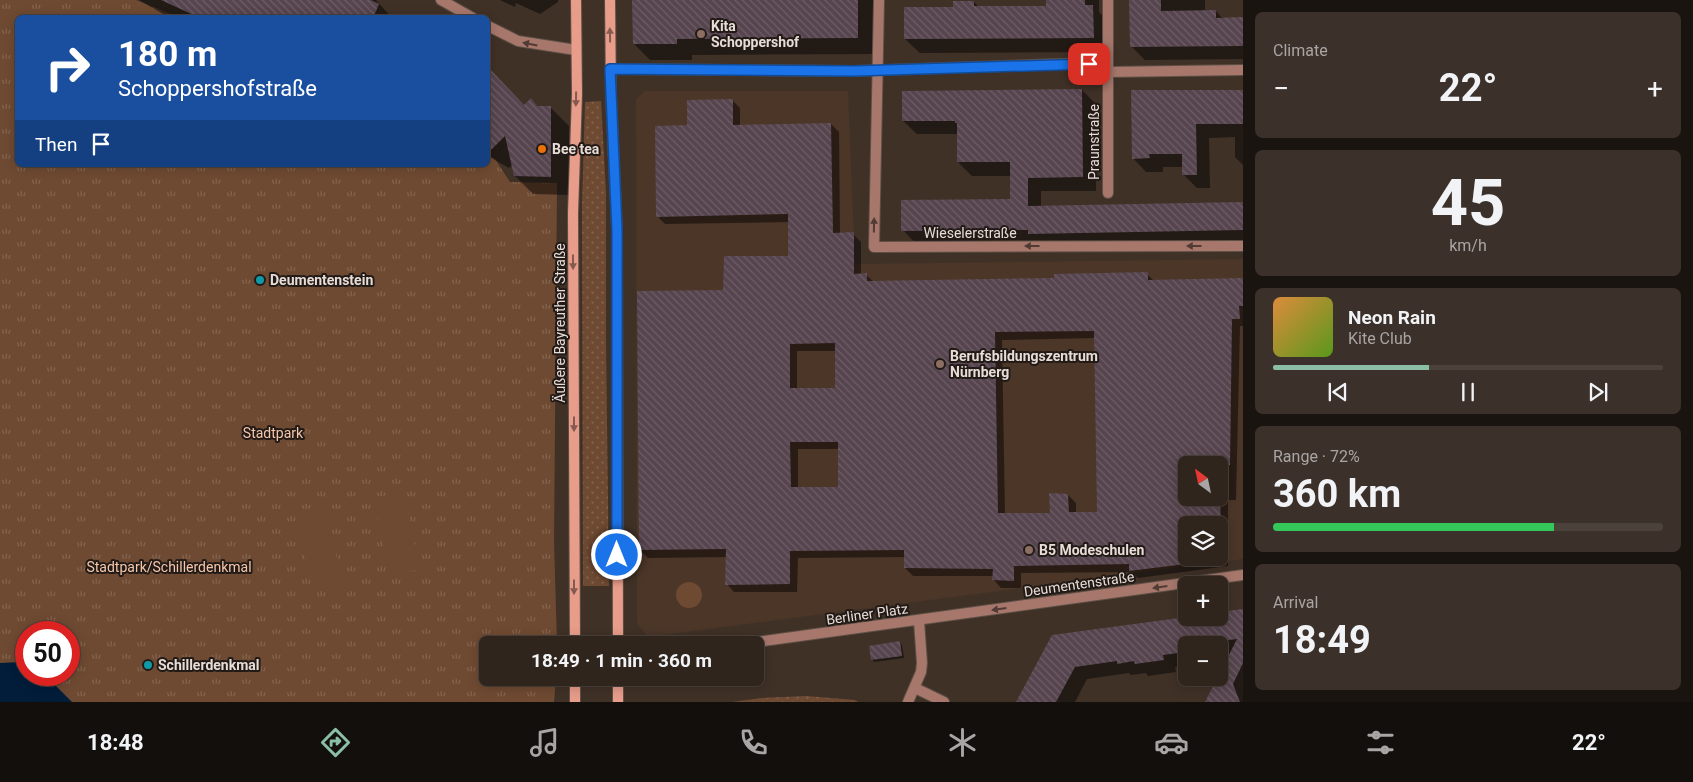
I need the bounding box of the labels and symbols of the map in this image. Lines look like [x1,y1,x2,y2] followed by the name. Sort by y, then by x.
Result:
[711,18,800,50] place label: Kita Schoppershof
[606,26,614,42] one-way arrow
[695,28,707,40] marker: Kita Schoppershof
[522,39,538,47] one-way arrow
[1068,43,1110,85] pin
[572,91,580,107] one-way arrow
[1086,104,1102,180] street label: Praunstraße
[552,141,600,157] place label: Bee tea
[536,143,548,155] marker: Bee tea
[870,217,878,233] one-way arrow
[923,225,1017,241] street label: Wieselerstraße
[1024,242,1040,250] one-way arrow
[1186,242,1202,250] one-way arrow
[552,243,568,403] street label: Äußere Bayreuther Straße
[569,254,577,270] one-way arrow
[270,272,373,288] place label: Deumentenstein
[254,274,266,286] marker: Deumentenstein
[950,348,1098,380] place label: Berufsbildungszentrum Nürnberg
[934,358,946,370] marker: Berufsbildungszentrum Nürnberg
[570,416,578,432] one-way arrow
[243,425,304,441] park label: Stadtpark
[1178,456,1228,506] north arrow
[590,528,642,580] position arrow
[1039,542,1144,558] place label: B5 Modeschulen
[1023,544,1035,556] marker: B5 Modeschulen
[86,559,252,575] park label: Stadtpark/Schillerdenkmal
[1023,568,1135,600] street label: Deumentenstraße
[571,579,579,595] one-way arrow
[1152,583,1168,591] one-way arrow
[825,600,909,628] street label: Berliner Platz
[991,606,1007,614] one-way arrow
[15,621,80,686] speed limit sign: 50
[158,657,260,673] place label: Schillerdenkmal
[142,659,154,671] marker: Schillerdenkmal

